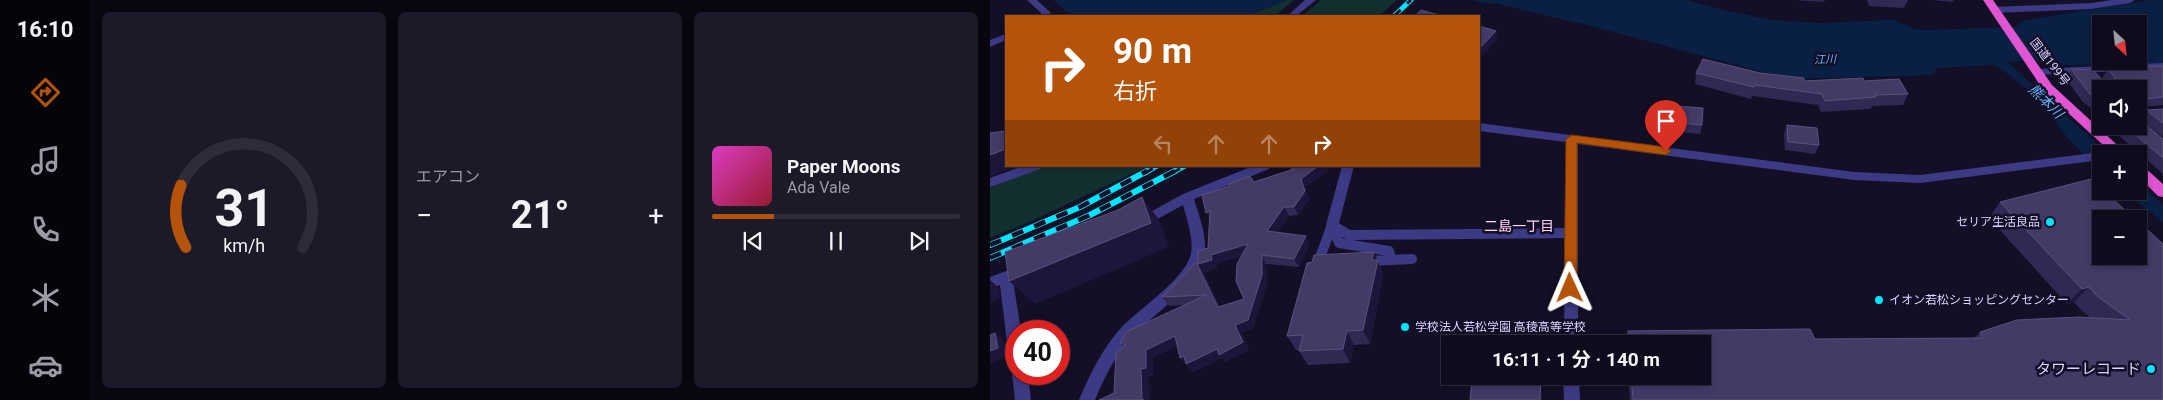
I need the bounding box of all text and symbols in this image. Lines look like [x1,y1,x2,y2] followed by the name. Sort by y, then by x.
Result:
[2092,15,2148,70] north arrow
[2092,15,2147,265] map controls
[17,17,73,42] text: 16:10
[1113,31,1192,72] text: 90 m
[1030,35,1095,100] icon: right
[2027,36,2073,88] street label: 国道199号
[1814,53,1837,66] water label: 江川
[28,75,63,110] icon: directions
[1113,79,1157,104] text: 右折
[2092,80,2147,135] button: sound
[2025,81,2068,123] water label: 熊本川
[1645,100,1687,151] pin
[1652,107,1680,135] icon: arrive
[1149,130,1177,158] icon: left
[1202,130,1230,158] icon: ahead
[1255,130,1283,158] icon: ahead
[1308,130,1336,158] icon: right
[28,143,63,178] icon: music
[2092,145,2147,200] button: +
[787,155,900,178] text: Paper Moons
[416,167,480,186] text: エアコン
[214,178,274,239] text: 31
[787,178,850,197] text: Ada Vale
[511,193,569,237] text: 21°
[416,199,432,232] text: −
[648,199,664,232] text: +
[2092,210,2147,265] button: −
[28,212,63,247] icon: phone
[1956,215,2040,229] place label: セリア生活良品
[2044,216,2056,228] marker: セリア生活良品
[1484,218,1554,234] district label: 二島一丁目
[739,227,767,255] icon: previous
[822,227,850,255] icon: pause
[905,227,933,255] icon: next
[223,235,265,256] text: km/h
[1543,261,1595,313] position arrow
[28,280,63,315] icon: climate
[1889,293,2069,307] place label: イオン若松ショッピングセンター
[1873,294,1885,306] marker: イオン若松ショッピングセンター
[1005,320,1070,385] speed limit sign: 40
[1415,320,1586,334] place label: 学校法人若松学園 高稜高等学校
[1399,321,1411,333] marker: 学校法人若松学園 高稜高等学校
[28,348,63,383] icon: car
[1492,348,1660,371] text: 16:11 · 1 分 · 140 m
[2036,360,2141,378] place label: タワーレコード
[2145,363,2157,375] marker: タワーレコード

